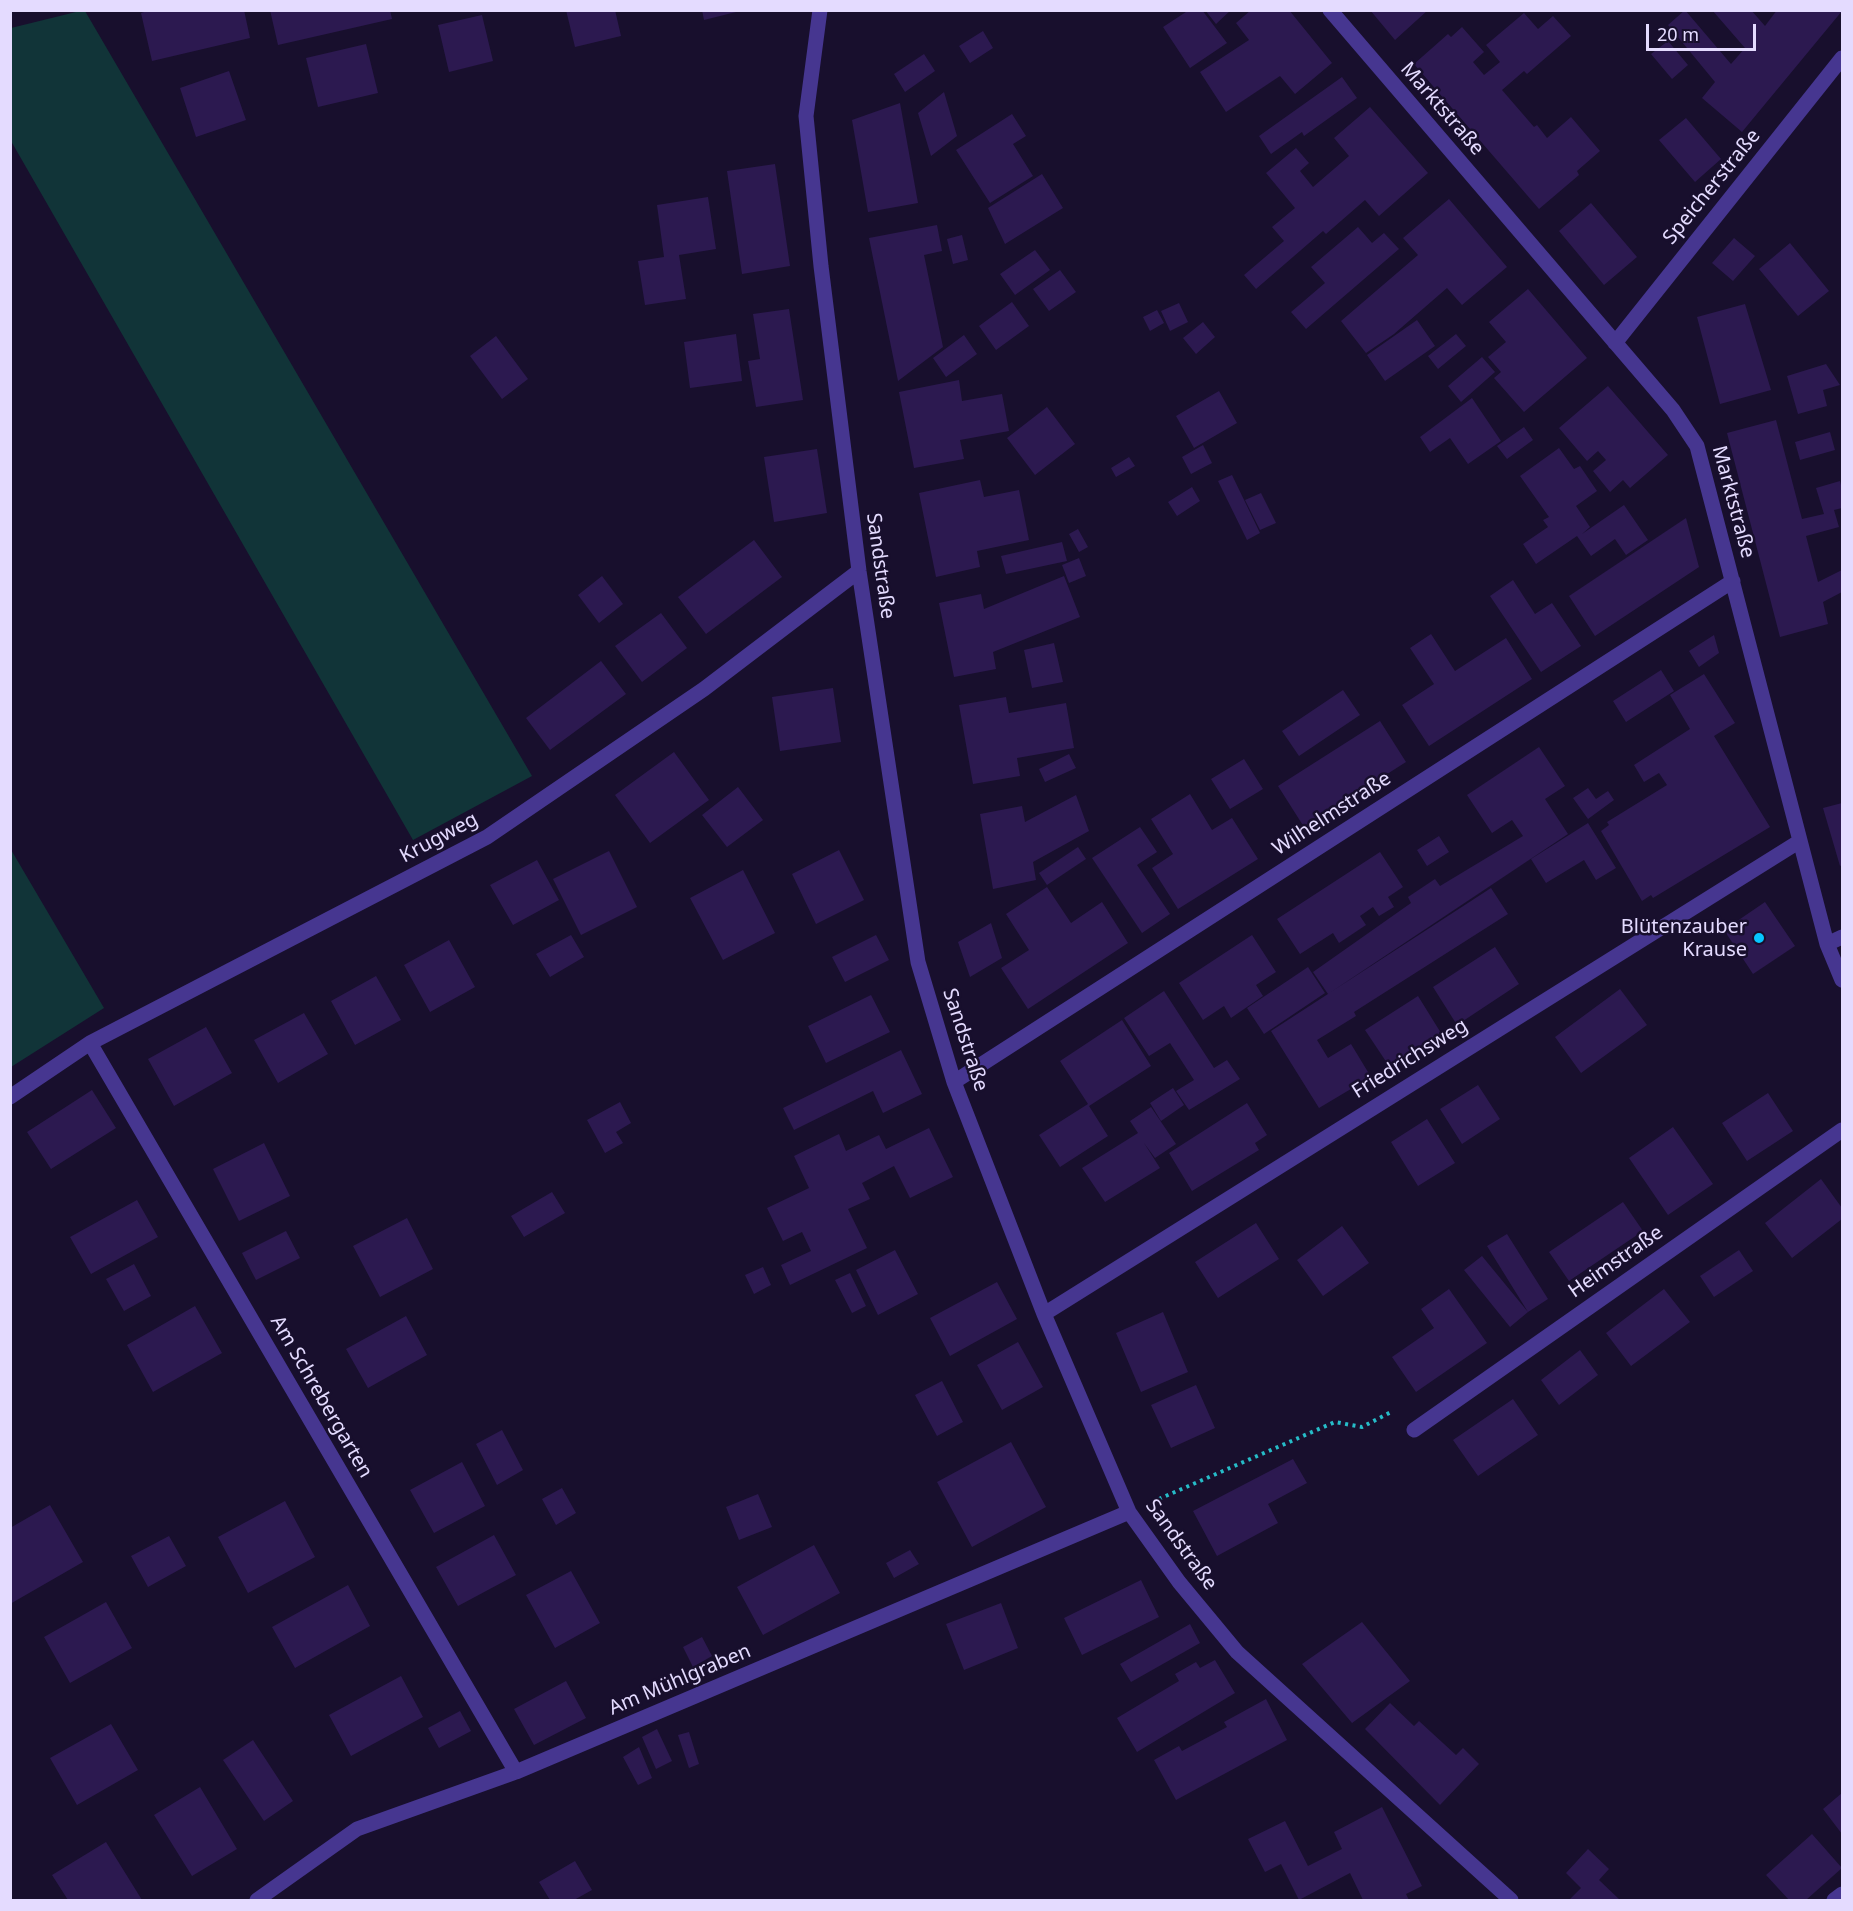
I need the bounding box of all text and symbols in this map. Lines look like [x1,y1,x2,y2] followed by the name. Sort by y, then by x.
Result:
[1649,12,1758,50] scale bar
[1657,22,1699,46] text: 20 m
[1395,58,1489,160] street label: Marktstraße
[1658,125,1766,249] street label: Speicherstraße
[1706,443,1760,561] street label: Marktstraße
[861,512,899,620] street label: Sandstraße
[1268,767,1396,861] street label: Wilhelmstraße
[396,808,482,868] street label: Krugweg
[1621,915,1747,962] place label: Blütenzauber Krause
[1752,931,1766,945] marker: Blütenzauber Krause
[937,986,993,1094] street label: Sandstraße
[1348,1014,1472,1104] street label: Friedrichsweg
[1564,1221,1668,1303] street label: Heimstraße
[265,1312,377,1482] street label: Am Schrebergarten
[1140,1495,1222,1595] street label: Sandstraße
[605,1639,755,1721] street label: Am Mühlgraben

